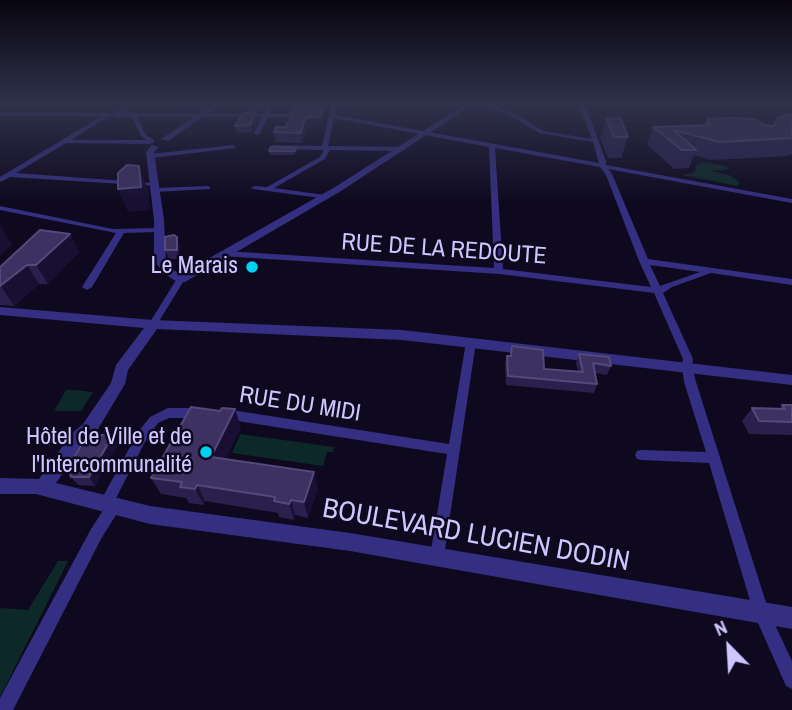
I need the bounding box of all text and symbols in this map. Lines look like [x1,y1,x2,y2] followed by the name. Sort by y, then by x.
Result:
[340,228,548,272] street label: RUE DE LA REDOUTE
[150,253,238,281] place label: Le Marais
[244,259,260,275] marker: Le Marais
[237,381,363,429] street label: RUE DU MIDI
[26,424,192,480] place label: Hôtel de Ville et de l'Intercommunalité
[198,444,214,460] marker: Hôtel de Ville et de l'Intercommunalité
[320,492,632,580] street label: BOULEVARD LUCIEN DODIN
[694,612,764,682] north arrow
[710,614,731,642] text: N

